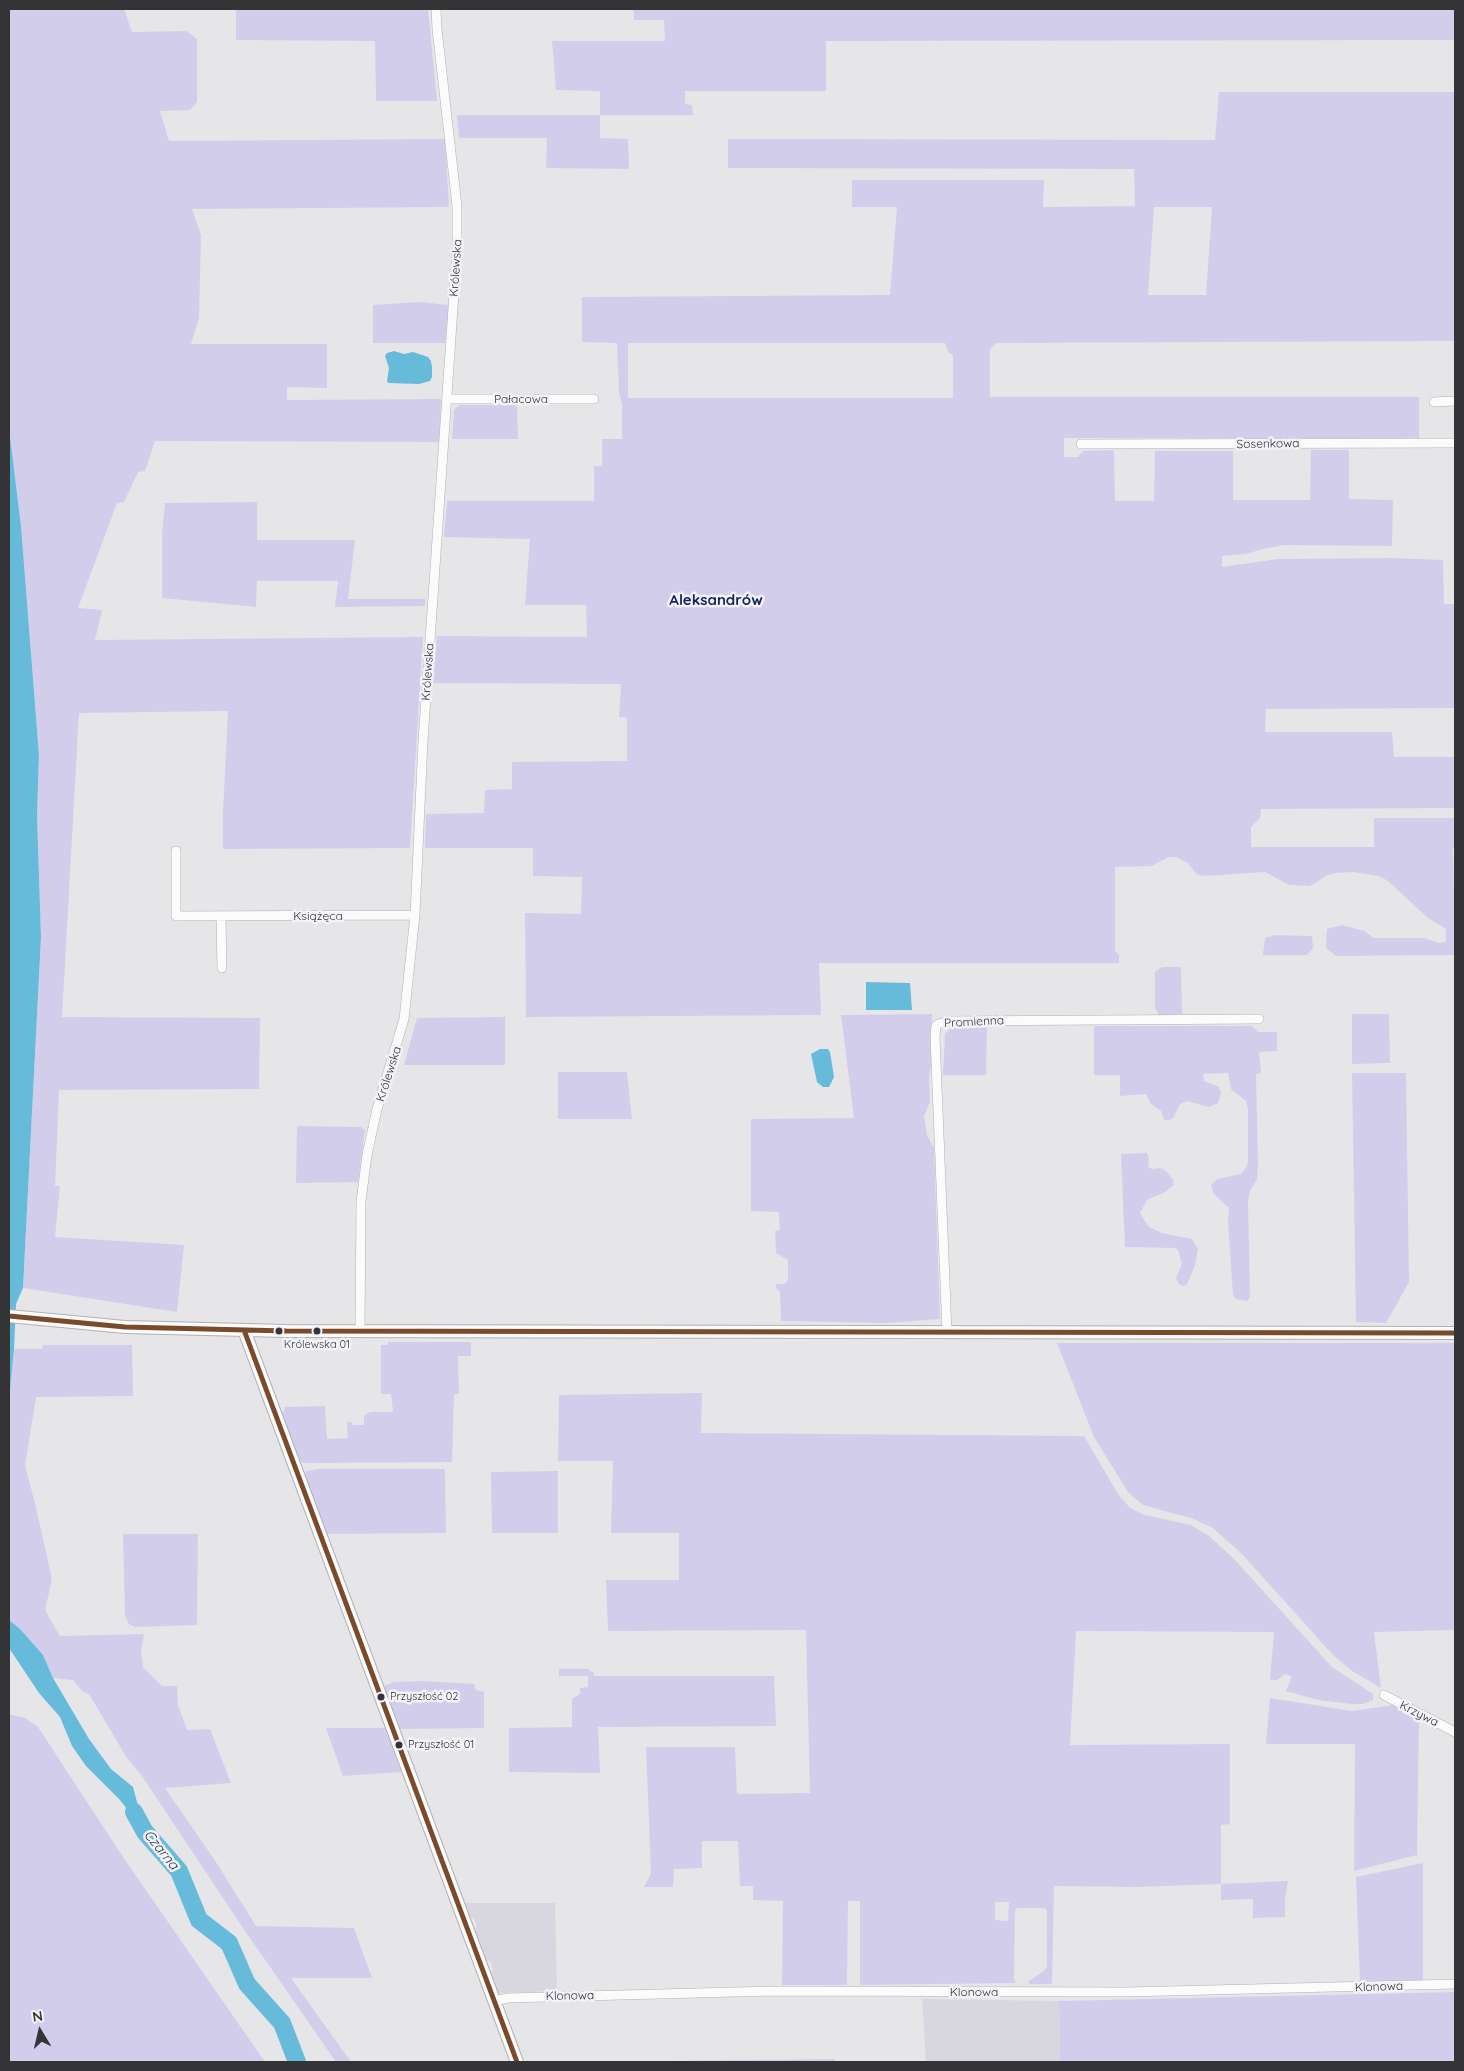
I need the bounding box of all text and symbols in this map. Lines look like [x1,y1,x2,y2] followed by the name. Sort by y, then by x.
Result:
[447,239,465,297] street label: Królewska
[494,392,548,406] street label: Pałacowa
[1236,436,1300,452] street label: Sosenkowa
[669,591,763,609] district label: Aleksandrów
[419,643,437,701] street label: Królewska
[293,909,343,923] street label: Książęca
[944,1013,1004,1031] street label: Promienna
[373,1044,405,1104] street label: Królewska
[274,1326,284,1336] unlabelled marker
[312,1326,322,1336] marker: Królewska 01
[284,1338,350,1352] place label: Królewska 01
[390,1690,458,1704] place label: Przyszłość 02
[376,1692,386,1702] marker: Przyszłość 02
[1397,1698,1441,1730] street label: Krzywa
[408,1738,474,1752] place label: Przyszłość 01
[394,1740,404,1750] marker: Przyszłość 01
[140,1827,182,1873] water label: Czarna
[1355,1979,1403,1995] street label: Klonowa
[950,1985,998,1999] street label: Klonowa
[546,1988,594,2004] street label: Klonowa
[15,2006,65,2056] north arrow
[31,2006,44,2026] text: N

